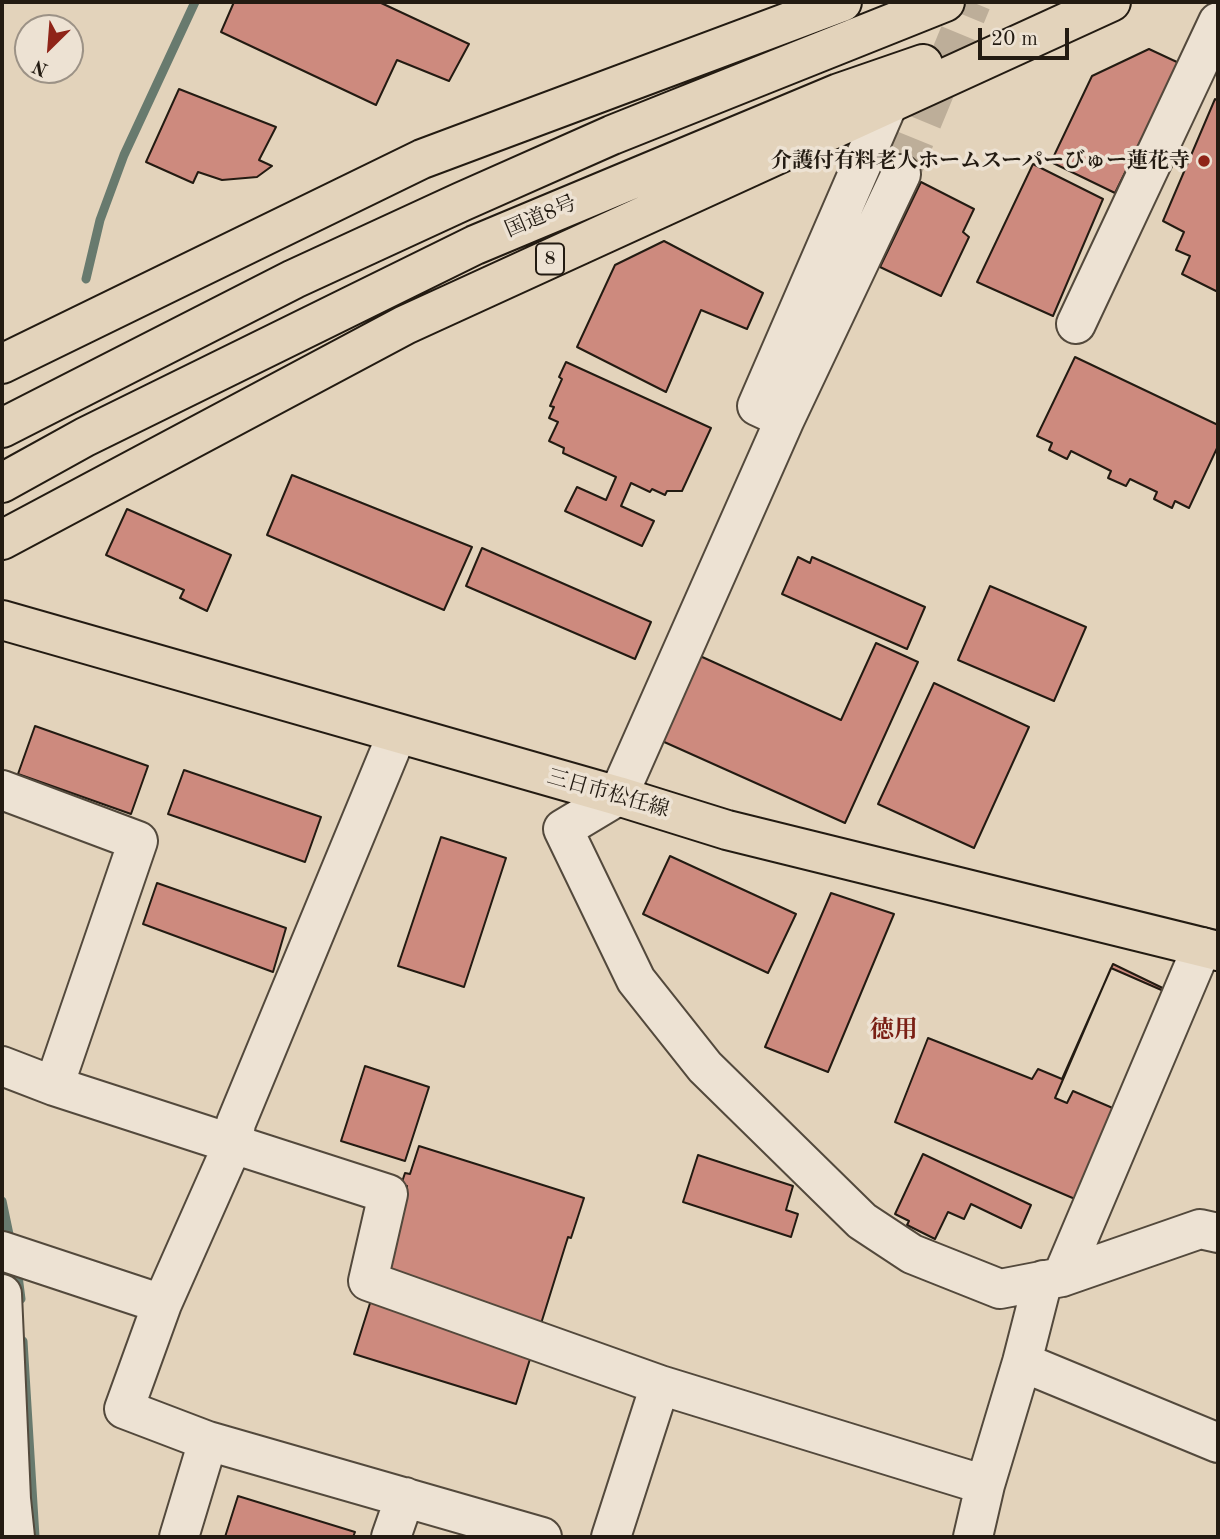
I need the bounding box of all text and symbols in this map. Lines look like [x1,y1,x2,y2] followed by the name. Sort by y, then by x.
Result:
[14,14,84,84] north arrow
[982,14,1073,58] scale bar
[991,29,1038,50] text: 20 m
[30,55,51,78] text: N
[771,148,1190,174] place label: 介護付有料老人ホームスーパーびゅー蓮花寺
[1196,153,1212,169] marker: 介護付有料老人ホームスーパーびゅー蓮花寺
[501,191,581,243] street label: 国道8号
[536,244,564,274] road number: 8
[544,765,672,823] street label: 三日市松任線
[870,1017,918,1045] district label: 徳用

